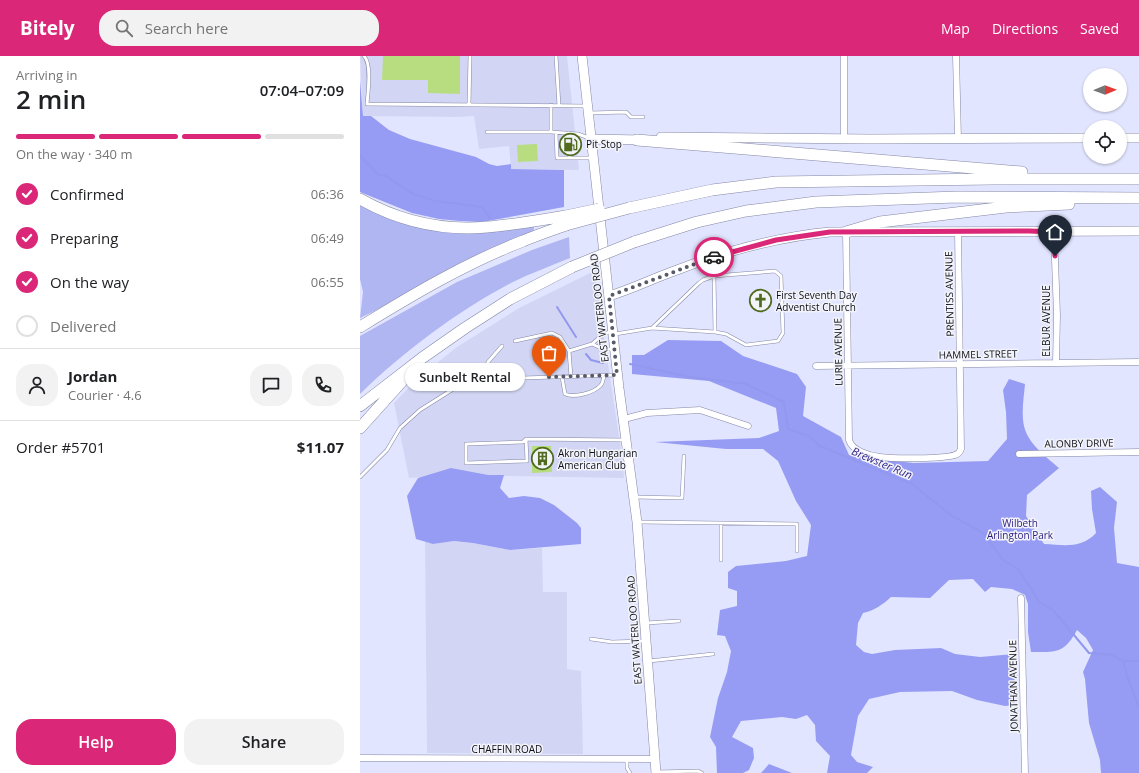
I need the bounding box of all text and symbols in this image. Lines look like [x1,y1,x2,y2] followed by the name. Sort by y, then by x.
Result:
[99,10,379,46] search box
[20,15,75,41] text: Bitely
[113,17,135,39] icon: search
[145,18,228,38] text: Search here
[941,19,970,38] text: Map
[992,19,1058,38] text: Directions
[1080,19,1119,38] text: Saved
[16,66,78,84] text: Arriving in
[1083,68,1127,112] north arrow
[1083,68,1127,164] map controls
[260,80,344,100] text: 07:04–07:09
[16,81,86,117] text: 2 min
[1083,120,1127,164] button: locate
[558,131,584,157] fuel station icon: Pit Stop
[586,137,622,151] place label: Pit Stop
[16,145,132,163] text: On the way · 340 m
[16,183,38,205] icon: check
[50,184,124,204] text: Confirmed
[311,185,344,203] text: 06:36
[1038,215,1072,256] pin
[1044,221,1066,243] icon: home
[16,227,38,249] icon: check
[50,228,118,248] text: Preparing
[311,229,344,247] text: 06:49
[694,237,734,277] courier
[703,246,725,268] icon: car
[941,251,957,337] street label: PRENTISS AVENUE
[586,253,612,363] street label: EAST WATERLOO ROAD
[16,271,38,293] icon: check
[50,272,129,292] text: On the way
[311,273,344,291] text: 06:55
[1039,285,1053,357] street label: ELBUR AVENUE
[748,288,774,314] church icon: First Seventh Day Adventist Church
[776,288,858,314] place label: First Seventh Day Adventist Church
[50,316,117,336] text: Delivered
[830,318,846,386] street label: LURIE AVENUE
[532,336,566,377] pin
[538,342,560,364] icon: bag
[938,346,1018,362] street label: HAMMEL STREET
[405,363,525,391] callout: Sunbelt Rental
[16,364,58,406] button: person
[250,364,292,406] button: chat
[302,364,344,406] button: phone
[68,366,117,386] text: Jordan
[419,368,511,386] text: Sunbelt Rental
[68,386,142,404] text: Courier · 4.6
[1044,435,1114,451] street label: ALONBY DRIVE
[16,437,105,457] text: Order #5701
[297,437,344,457] text: $11.07
[850,443,915,482] water label: Brewster Run
[529,446,555,472] building icon: Akron Hungarian American Club
[558,446,637,472] place label: Akron Hungarian American Club
[987,516,1054,542] park label: Wilbeth Arlington Park
[623,575,645,685] street label: EAST WATERLOO ROAD
[1005,640,1021,733] street label: JONATHAN AVENUE
[16,719,176,765] button: Help
[184,719,344,765] button: Share
[472,742,542,756] street label: CHAFFIN ROAD

